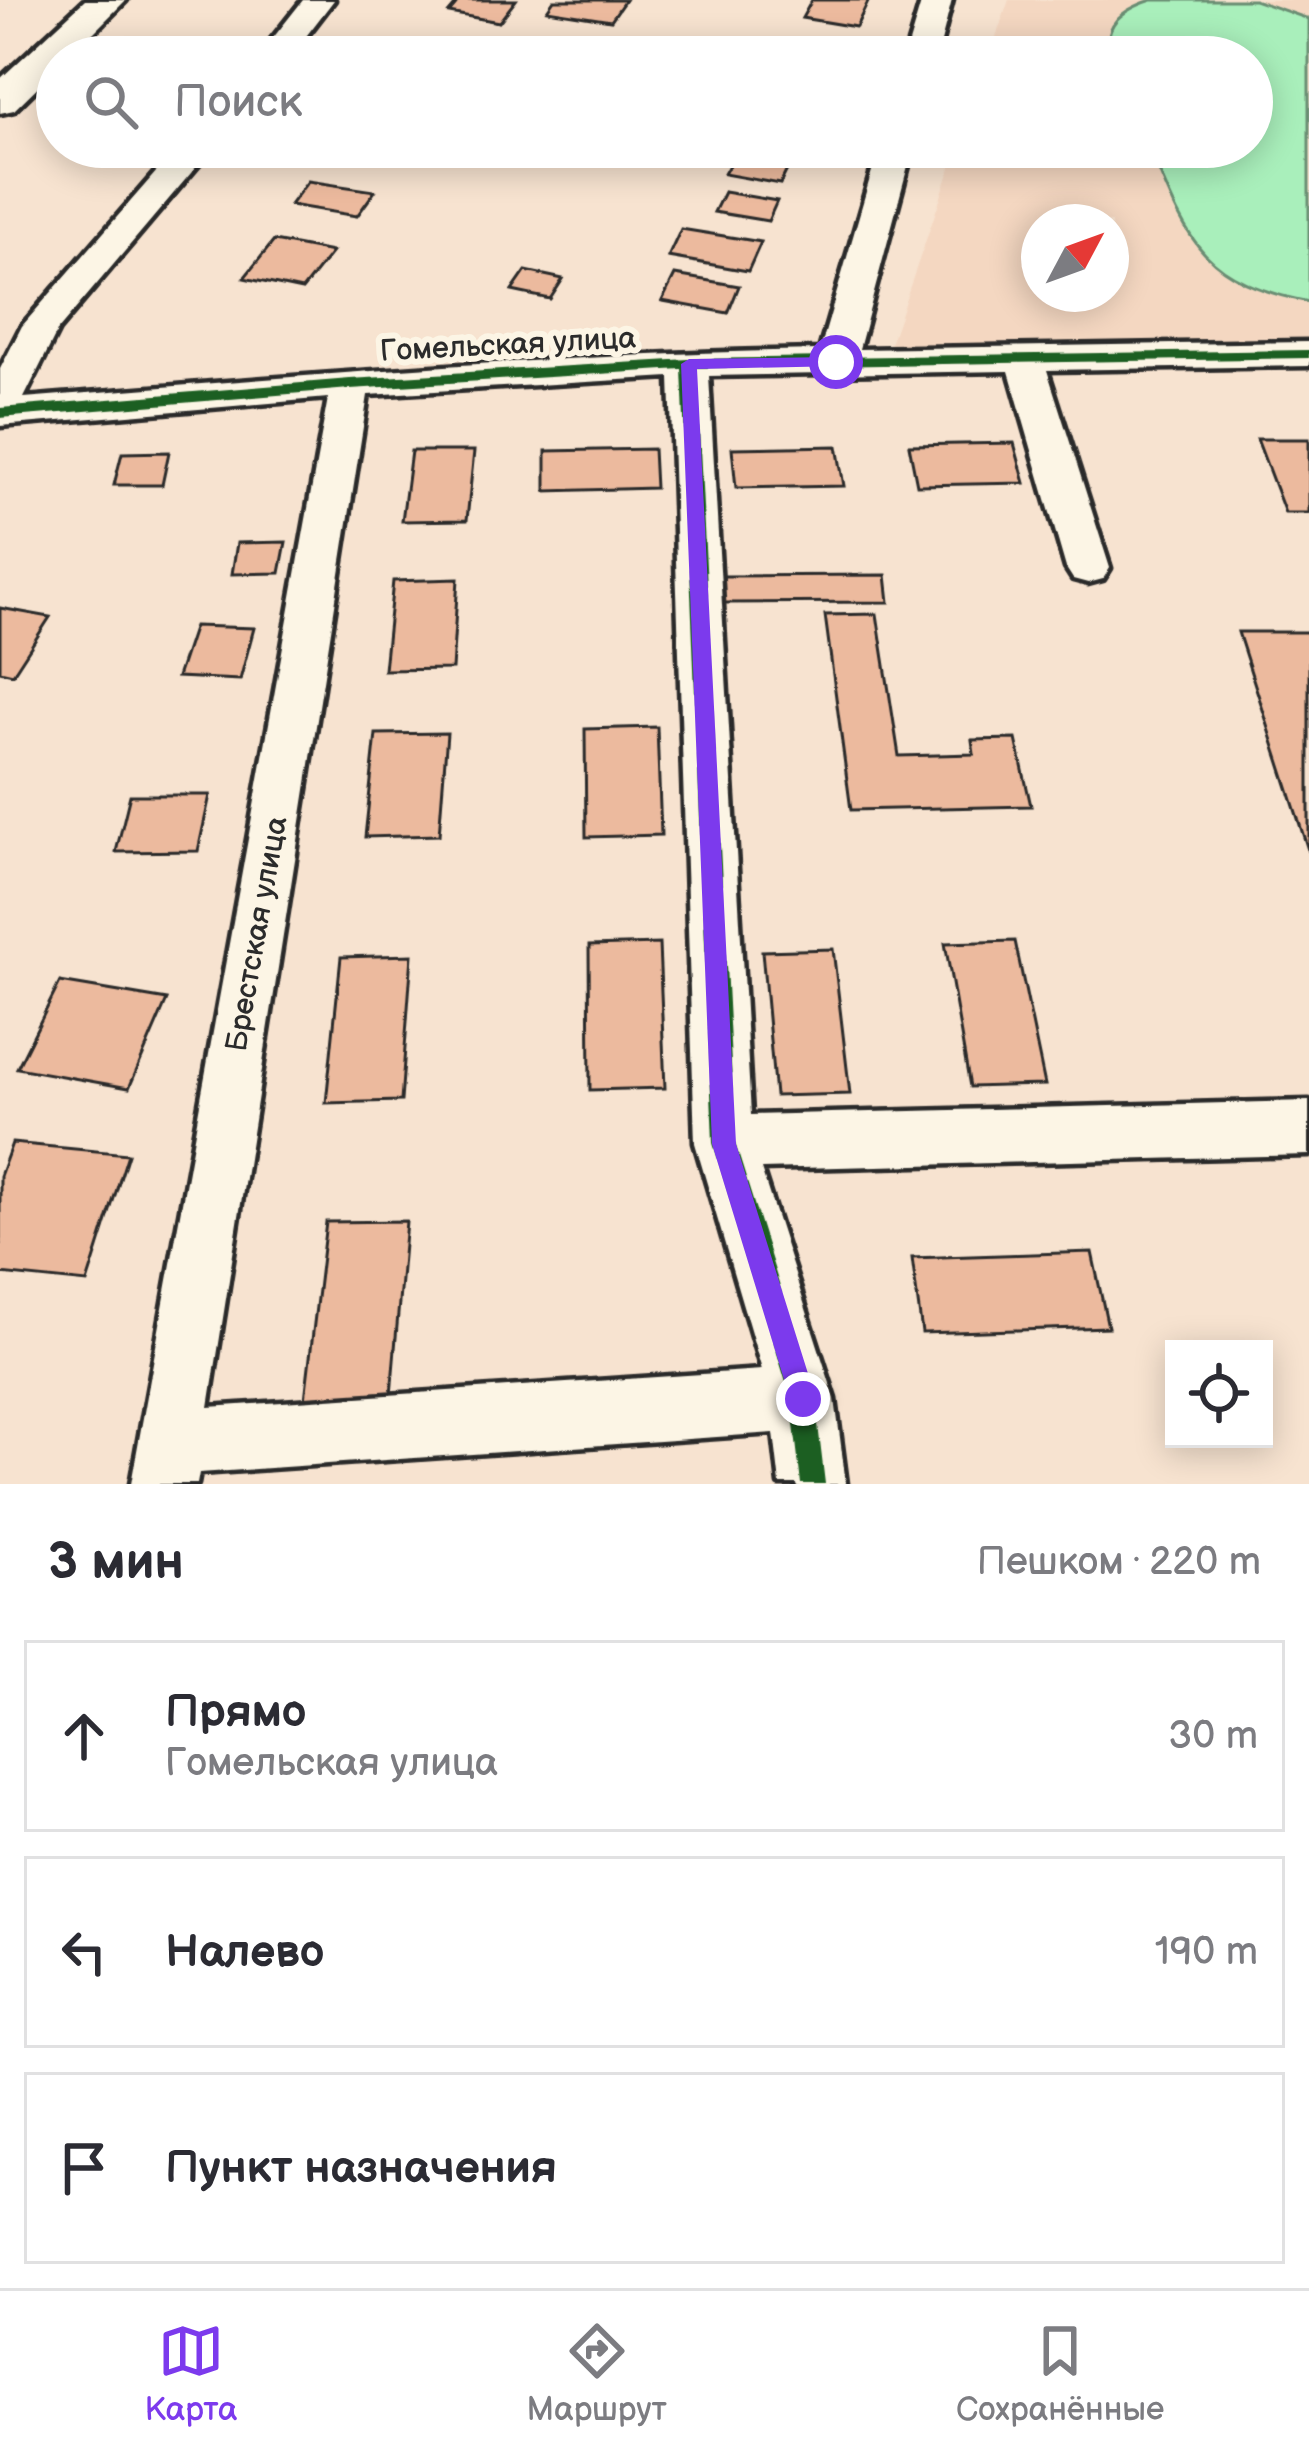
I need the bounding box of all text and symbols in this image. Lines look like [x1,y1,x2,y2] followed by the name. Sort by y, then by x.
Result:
[36,36,1273,168] search box
[78,69,144,135] icon: search
[174,75,302,130] text: Поиск
[1021,204,1129,312] north arrow
[379,320,637,370] street label: Гомельская улица
[809,335,863,389] route start
[219,813,295,1054] street label: Брестская улица
[1165,1340,1273,1448] map controls
[1165,1340,1273,1448] button: locate
[776,1372,830,1426] route end
[48,1532,184,1593] text: 3 мин
[977,1539,1261,1586] text: Пешком · 220 m
[165,1685,306,1740] text: Прямо
[51,1703,117,1769] icon: ahead
[1168,1713,1258,1760] text: 30 m
[165,1740,498,1787] text: Гомельская улица
[51,1919,117,1985] icon: left
[165,1925,324,1980] text: Налево
[1155,1929,1258,1976] text: 190 m
[51,2135,117,2201] icon: arrive
[165,2141,557,2196] text: Пункт назначения
[145,2318,237,2430] tab: Карта
[527,2318,667,2430] tab: Маршрут
[956,2318,1164,2430] tab: Сохранённые

